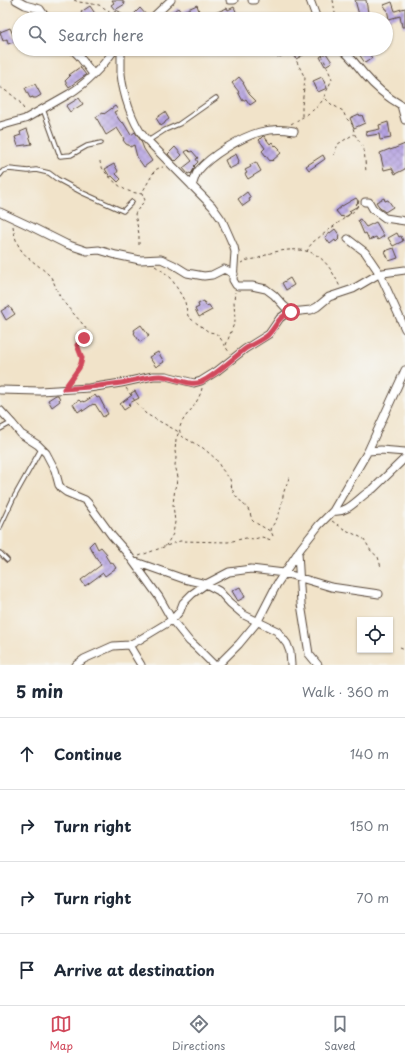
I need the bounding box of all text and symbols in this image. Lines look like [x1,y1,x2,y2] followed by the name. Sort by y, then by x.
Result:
[12,12,393,56] search box
[26,23,48,45] icon: search
[58,23,144,46] text: Search here
[282,303,300,321] route start
[75,329,93,347] route end
[357,617,393,653] map controls
[357,617,393,653] button: locate
[16,678,63,704] text: 5 min
[302,682,389,701] text: Walk · 360 m
[54,742,122,765] text: Continue
[16,743,38,765] icon: ahead
[350,744,389,763] text: 140 m
[54,814,131,837] text: Turn right
[16,815,38,837] icon: right
[350,816,389,835] text: 150 m
[54,886,131,909] text: Turn right
[16,887,38,909] icon: right
[356,888,389,907] text: 70 m
[54,958,215,981] text: Arrive at destination
[16,959,38,981] icon: arrive
[49,1013,73,1054] tab: Map
[172,1013,225,1054] tab: Directions
[324,1013,356,1054] tab: Saved

